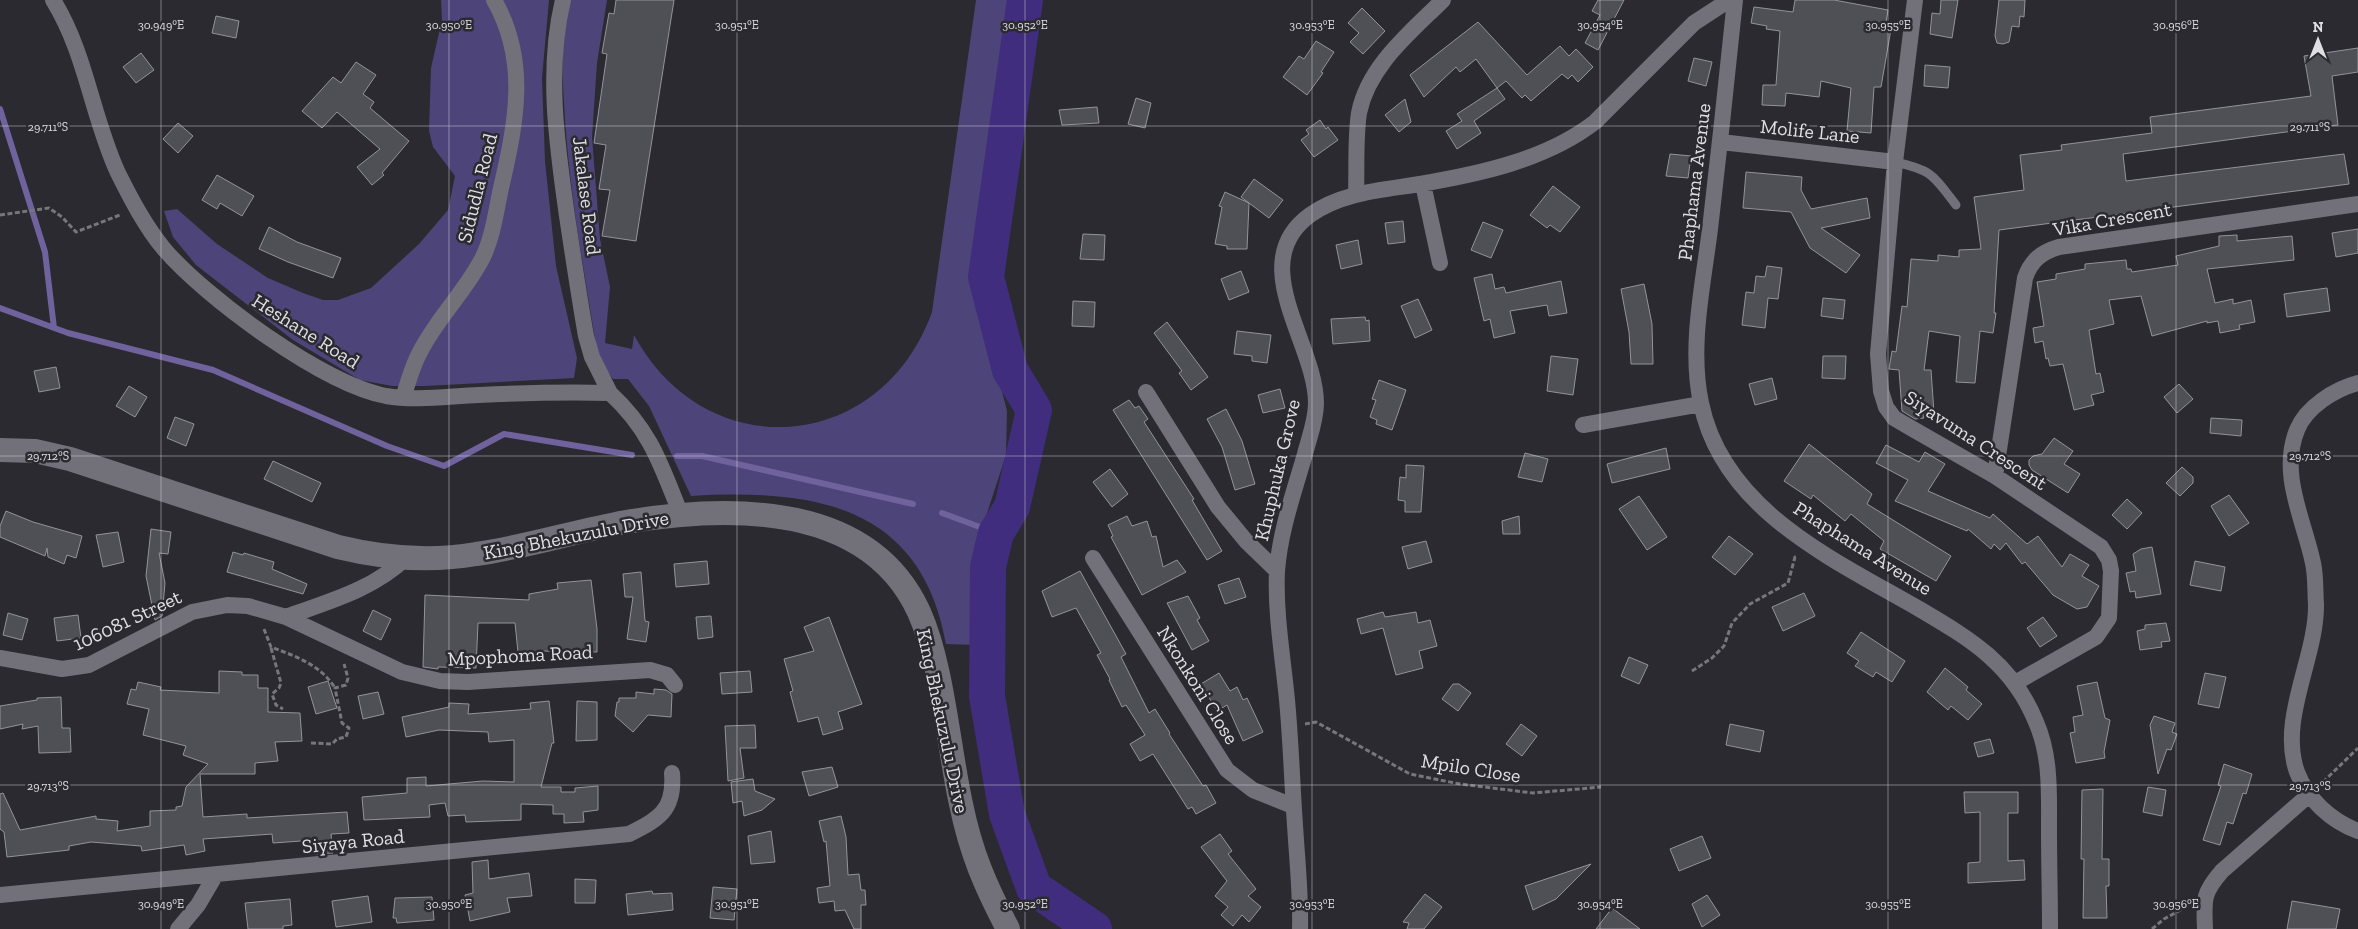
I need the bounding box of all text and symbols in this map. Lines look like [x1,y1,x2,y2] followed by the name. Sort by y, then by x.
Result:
[2293,15,2343,65] north arrow
[138,18,184,32] text: 30.949°E
[426,18,472,32] text: 30.950°E
[715,18,759,32] text: 30.951°E
[1002,18,1048,32] text: 30.952°E
[1289,18,1335,32] text: 30.953°E
[1577,18,1623,32] text: 30.954°E
[1865,18,1911,32] text: 30.955°E
[2153,18,2199,32] text: 30.956°E
[2313,19,2324,36] text: N
[1672,102,1716,262] street label: Phaphama Avenue
[1759,114,1861,148] street label: Molife Lane
[28,120,68,134] text: 29.711°S
[2290,120,2330,134] text: 29.711°S
[452,131,502,245] street label: Sidudla Road
[568,135,606,257] street label: Jakalase Road
[2050,197,2174,241] street label: Vika Crescent
[248,288,364,374] street label: Heshane Road
[1900,385,2052,495] street label: Siyavuma Crescent
[1249,397,1305,543] street label: Khuphuka Grove
[27,449,69,463] text: 29.712°S
[2289,449,2331,463] text: 29.712°S
[1789,496,1937,600] street label: Phaphama Avenue
[481,505,671,565] street label: King Bhekuzulu Drive
[69,584,186,656] street label: 106081 Street
[1152,621,1244,749] street label: Nkonkoni Close
[912,626,974,816] street label: King Bhekuzulu Drive
[447,639,593,671] street label: Mpophoma Road
[1419,748,1523,788] street label: Mpilo Close
[27,779,69,793] text: 29.713°S
[2289,779,2331,793] text: 29.713°S
[301,824,405,858] street label: Siyaya Road
[138,897,184,911] text: 30.949°E
[426,897,472,911] text: 30.950°E
[715,897,759,911] text: 30.951°E
[1002,897,1048,911] text: 30.952°E
[1289,897,1335,911] text: 30.953°E
[1577,897,1623,911] text: 30.954°E
[1865,897,1911,911] text: 30.955°E
[2153,897,2199,911] text: 30.956°E

